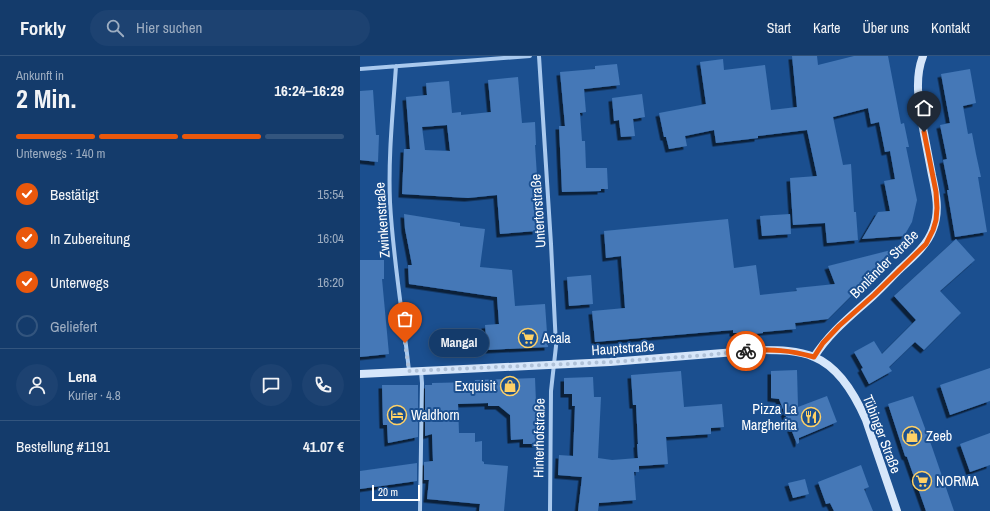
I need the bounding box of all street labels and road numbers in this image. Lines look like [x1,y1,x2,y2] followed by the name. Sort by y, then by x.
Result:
[526,173,550,249] street label: Untertorstraße
[370,182,394,258] street label: Zwinkenstraße
[846,226,922,302] street label: Bonländer Straße
[591,337,655,359] street label: Hauptstraße
[859,392,905,476] street label: Tübinger Straße
[529,398,549,478] street label: Hinterhofstraße

